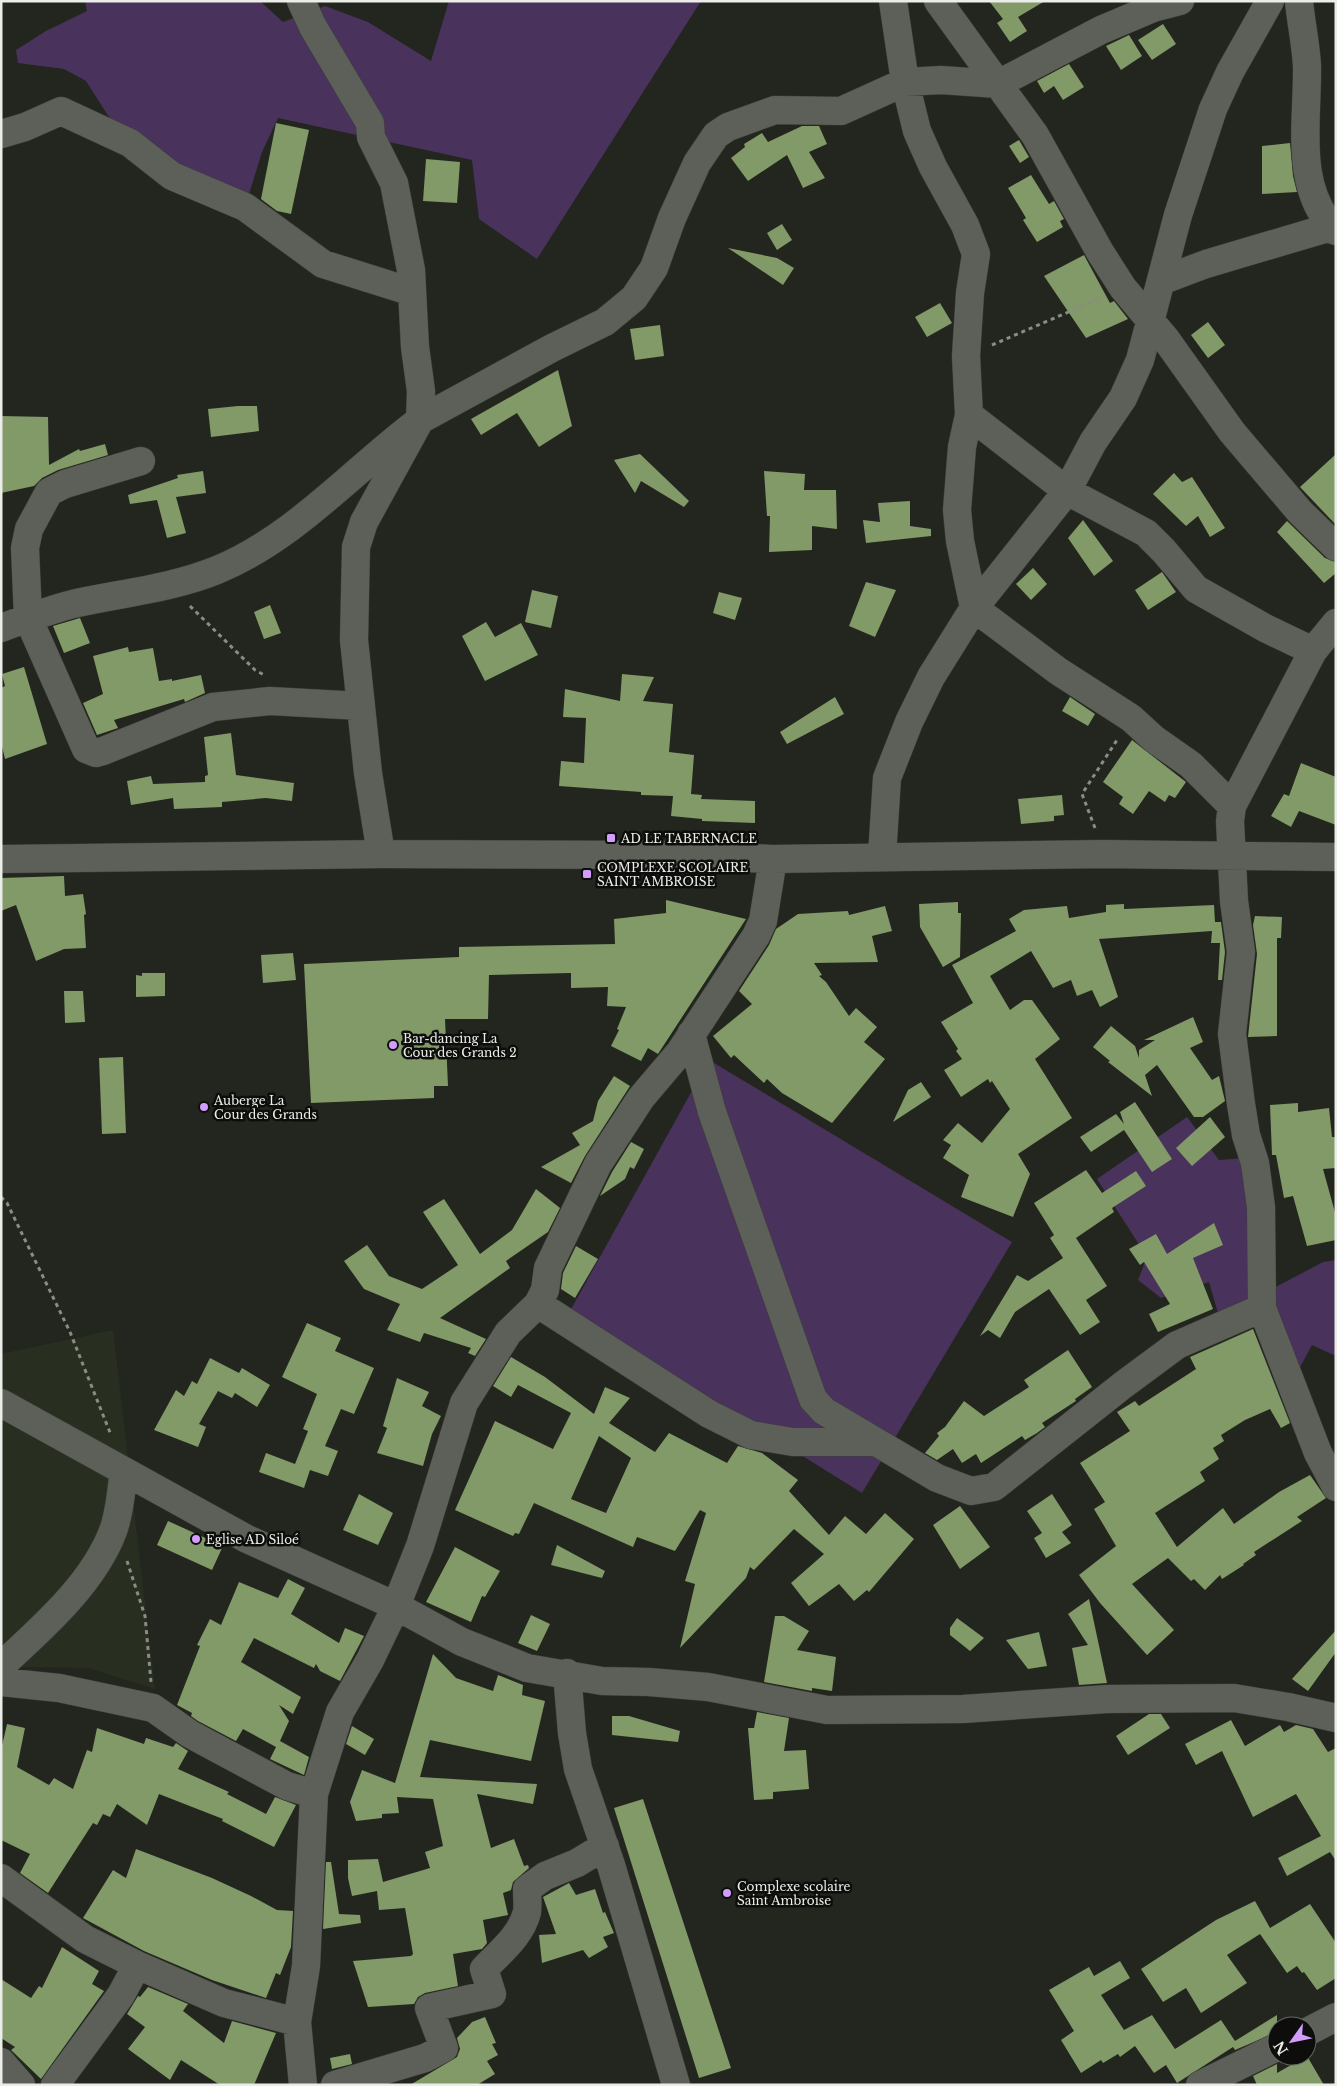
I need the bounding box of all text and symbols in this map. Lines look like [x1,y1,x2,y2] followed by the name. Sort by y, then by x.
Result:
[620,831,757,846] place label: AD LE TABERNACLE
[605,832,617,844] marker: AD LE TABERNACLE
[597,860,749,889] place label: COMPLEXE SCOLAIRE SAINT AMBROISE
[581,868,593,880] marker: COMPLEXE SCOLAIRE SAINT AMBROISE
[403,1031,517,1060] place label: Bar-dancing La Cour des Grands 2
[387,1039,399,1051] marker: Bar-dancing La Cour des Grands 2
[213,1093,317,1122] place label: Auberge La Cour des Grands
[198,1101,210,1113] marker: Auberge La Cour des Grands
[206,1532,299,1547] place label: Eglise AD Siloé
[190,1533,202,1545] marker: Eglise AD Siloé
[737,1879,851,1908] place label: Complexe scolaire Saint Ambroise
[721,1887,733,1899] marker: Complexe scolaire Saint Ambroise
[1267,2016,1317,2066] north arrow
[1270,2038,1292,2059] text: N

